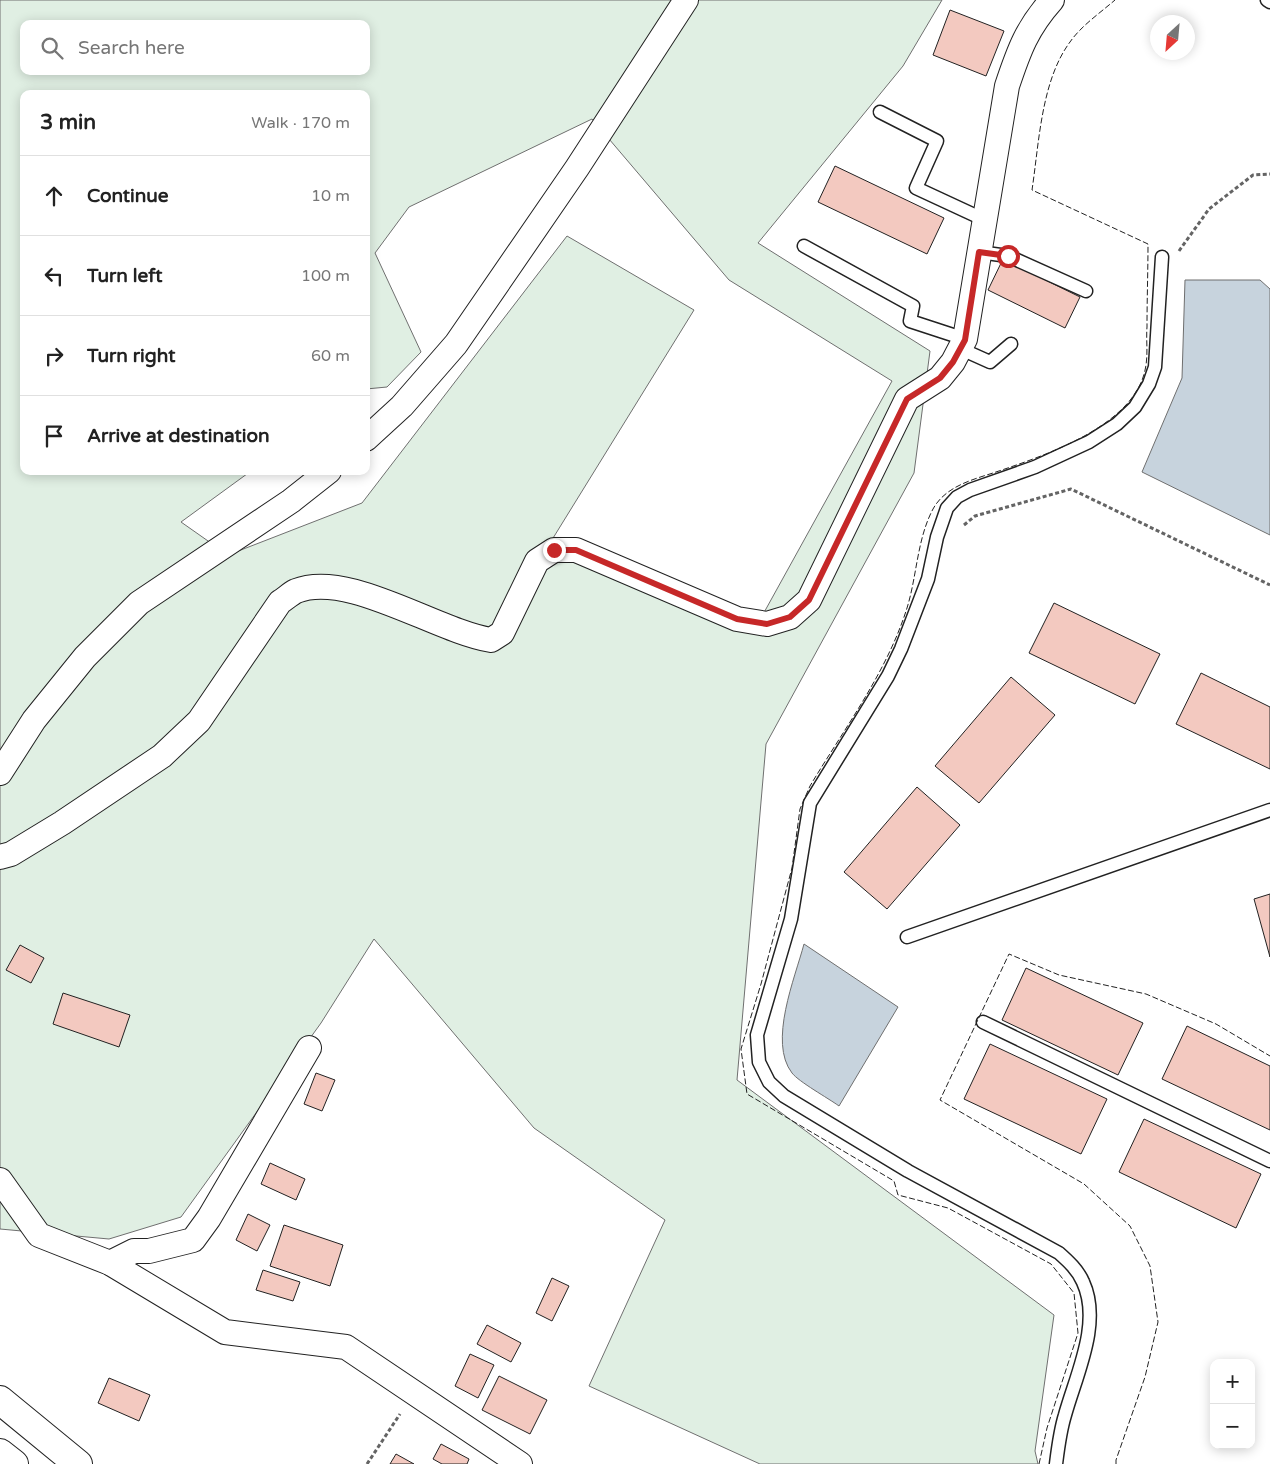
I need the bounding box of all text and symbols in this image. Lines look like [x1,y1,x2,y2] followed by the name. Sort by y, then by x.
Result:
[1150,15,1195,60] north arrow
[20,20,370,75] search box
[38,34,66,62] icon: search
[78,37,185,59] text: Search here
[40,110,96,135] text: 3 min
[251,113,350,133] text: Walk · 170 m
[40,182,68,210] icon: ahead
[87,185,169,207] text: Continue
[311,186,350,206] text: 10 m
[997,245,1020,268] route start
[40,262,68,290] icon: left
[87,265,163,287] text: Turn left
[301,266,350,286] text: 100 m
[40,342,68,370] icon: right
[87,345,175,367] text: Turn right
[311,346,350,366] text: 60 m
[40,422,68,450] icon: arrive
[87,425,270,447] text: Arrive at destination
[543,539,566,562] route end
[1210,1359,1255,1449] map controls
[1210,1359,1255,1404] button: +
[1210,1404,1255,1449] button: −

